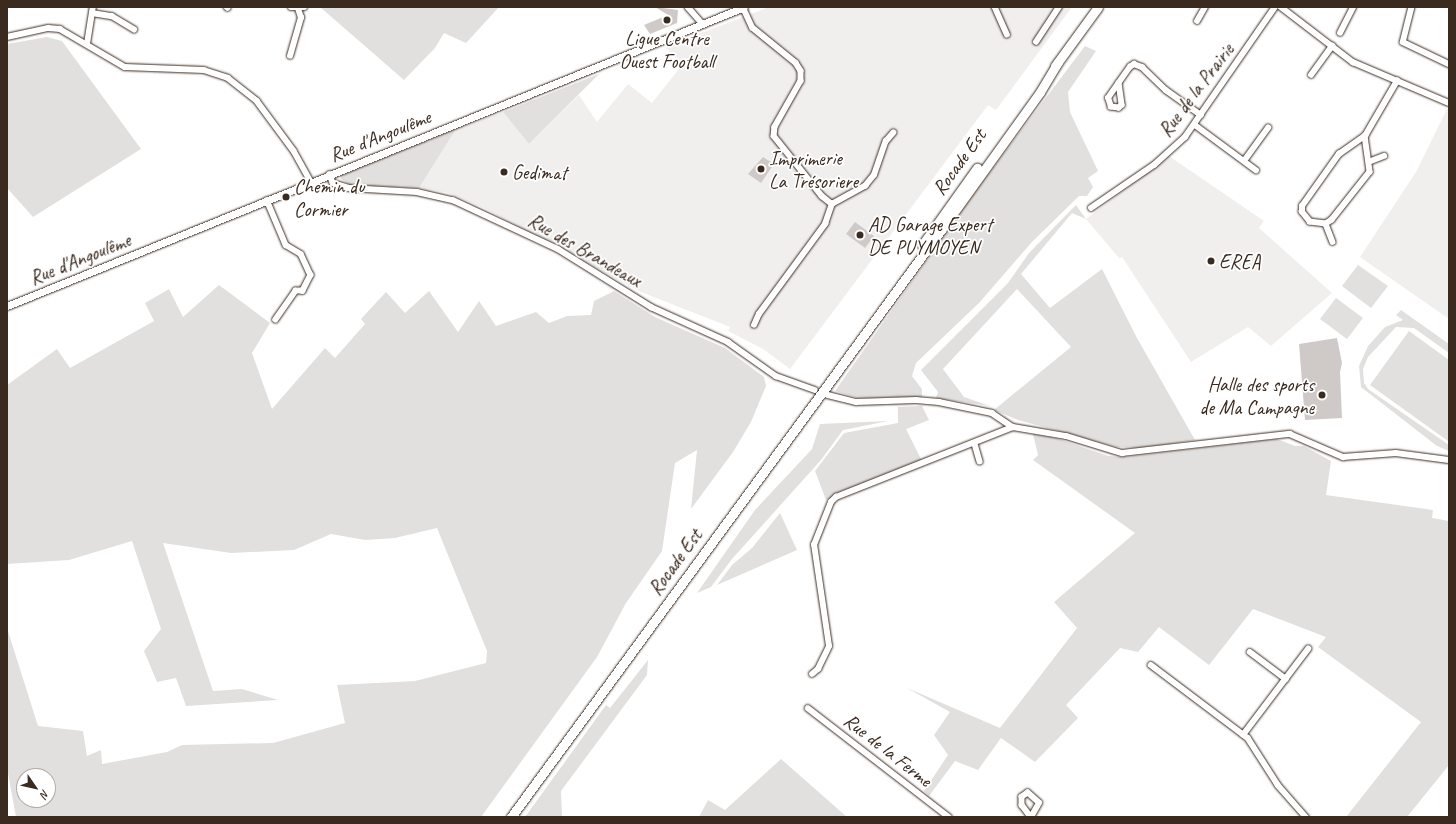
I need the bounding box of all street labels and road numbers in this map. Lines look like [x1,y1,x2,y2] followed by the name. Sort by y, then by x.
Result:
[1153,38,1239,142] street label: Rue de la Prairie
[326,105,434,167] street label: Rue d'Angoulême
[927,124,991,200] street label: Rocade Est
[524,208,646,292] street label: Rue des Brandeaux
[26,228,134,290] street label: Rue d'Angoulême
[643,524,707,600] street label: Rocade Est
[839,708,937,792] street label: Rue de la Ferme

